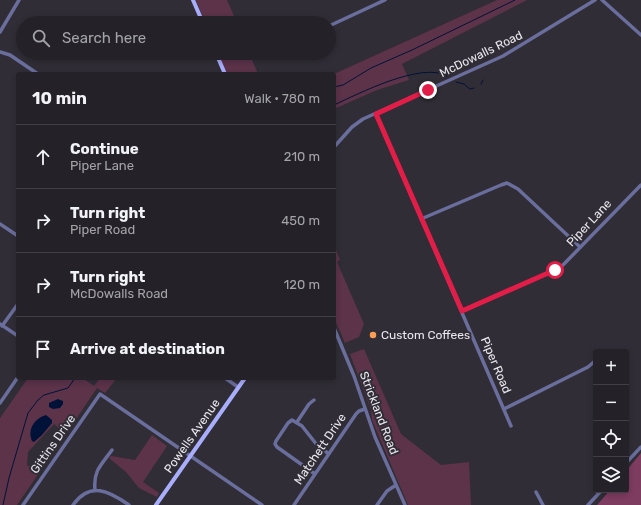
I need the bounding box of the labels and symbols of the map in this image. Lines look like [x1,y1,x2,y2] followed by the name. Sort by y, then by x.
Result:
[437,28,525,80] street label: McDowalls Road
[419,81,437,99] route end
[564,196,614,249] street label: Piper Lane
[546,261,564,279] route start
[381,328,470,342] place label: Custom Coffees
[368,330,378,340] marker: Custom Coffees
[478,335,514,395] street label: Piper Road
[357,370,401,456] street label: Strickland Road
[161,396,223,476] street label: Powells Avenue
[291,411,349,487] street label: Matchett Drive
[28,412,79,476] street label: Gittins Drive

